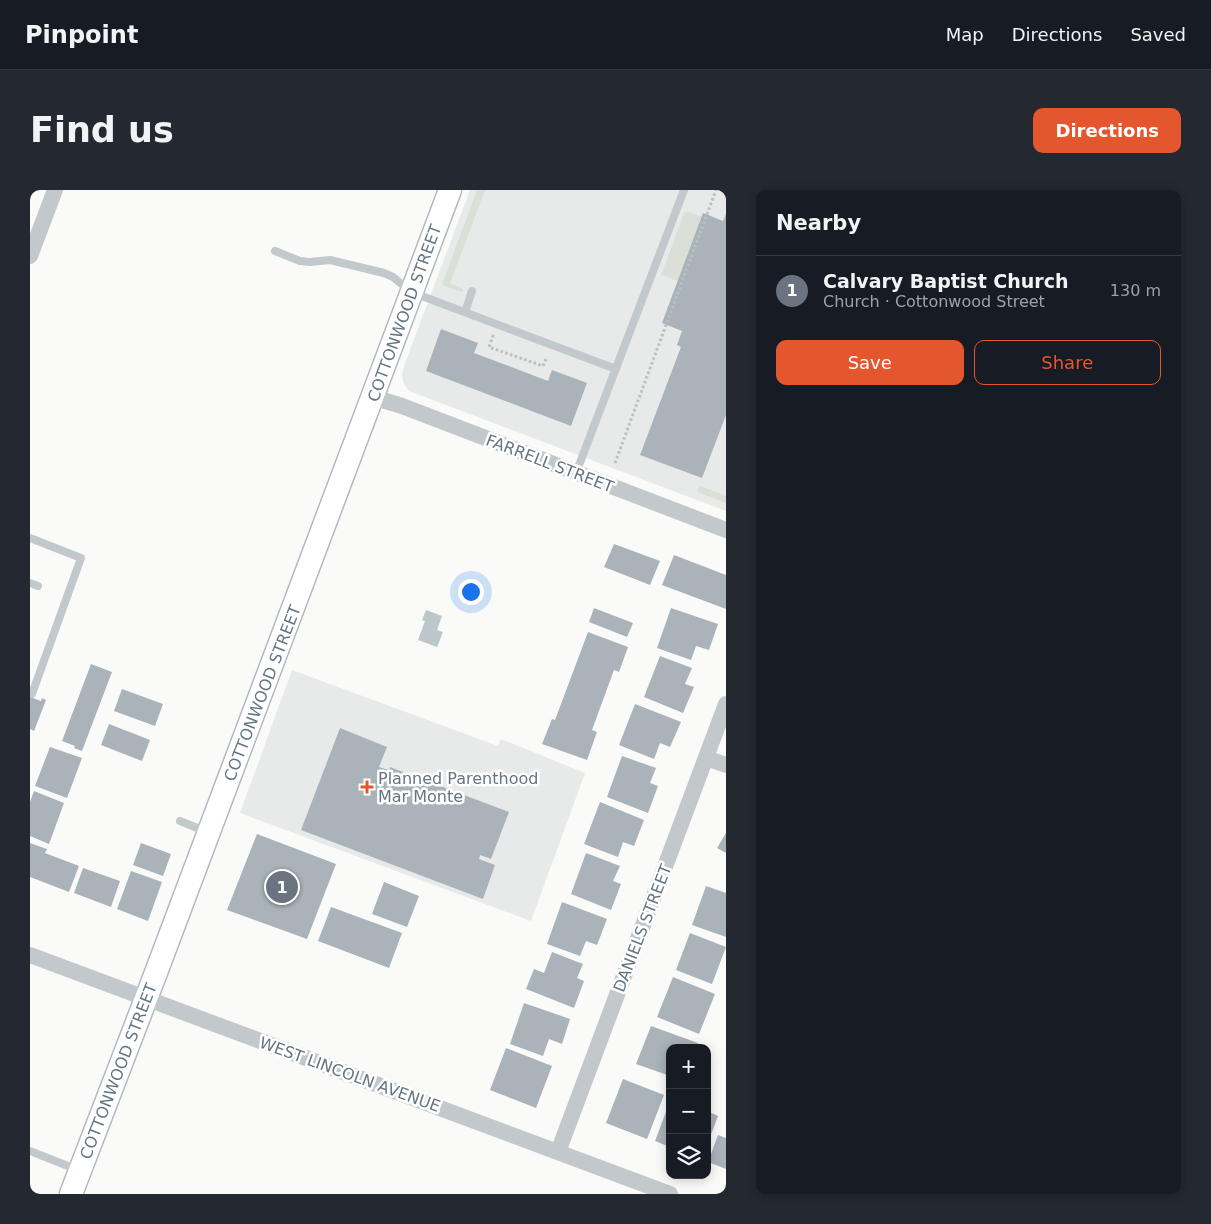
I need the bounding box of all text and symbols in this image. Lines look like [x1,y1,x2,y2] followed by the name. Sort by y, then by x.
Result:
[25,21,138,49] text: Pinpoint
[946,24,984,45] text: Map
[1012,24,1102,45] text: Directions
[1130,24,1186,45] text: Saved
[1033,108,1181,153] button: Directions
[30,110,174,150] text: Find us
[776,211,861,235] text: Nearby
[364,222,445,404] street label: COTTONWOOD STREET
[823,270,1069,292] text: Calvary Baptist Church
[786,281,798,300] text: 1
[1110,281,1161,300] text: 130 m
[823,292,1045,311] text: Church · Cottonwood Street
[776,340,964,385] button: Save
[974,340,1161,385] button: Share
[483,430,616,497] street label: FARRELL STREET
[458,579,484,605] your location
[220,602,305,784] street label: COTTONWOOD STREET
[378,769,538,806] place label: Planned Parenthood Mar Monte
[360,780,374,794] marker: Planned Parenthood Mar Monte
[609,862,676,995] street label: DANIELS STREET
[266,868,298,906] pin: 1
[76,980,161,1162] street label: COTTONWOOD STREET
[257,1033,443,1116] street label: WEST LINCOLN AVENUE
[666,1044,711,1179] map controls
[666,1044,711,1089] button: +
[666,1089,711,1134] button: −
[666,1134,711,1179] button: layers

